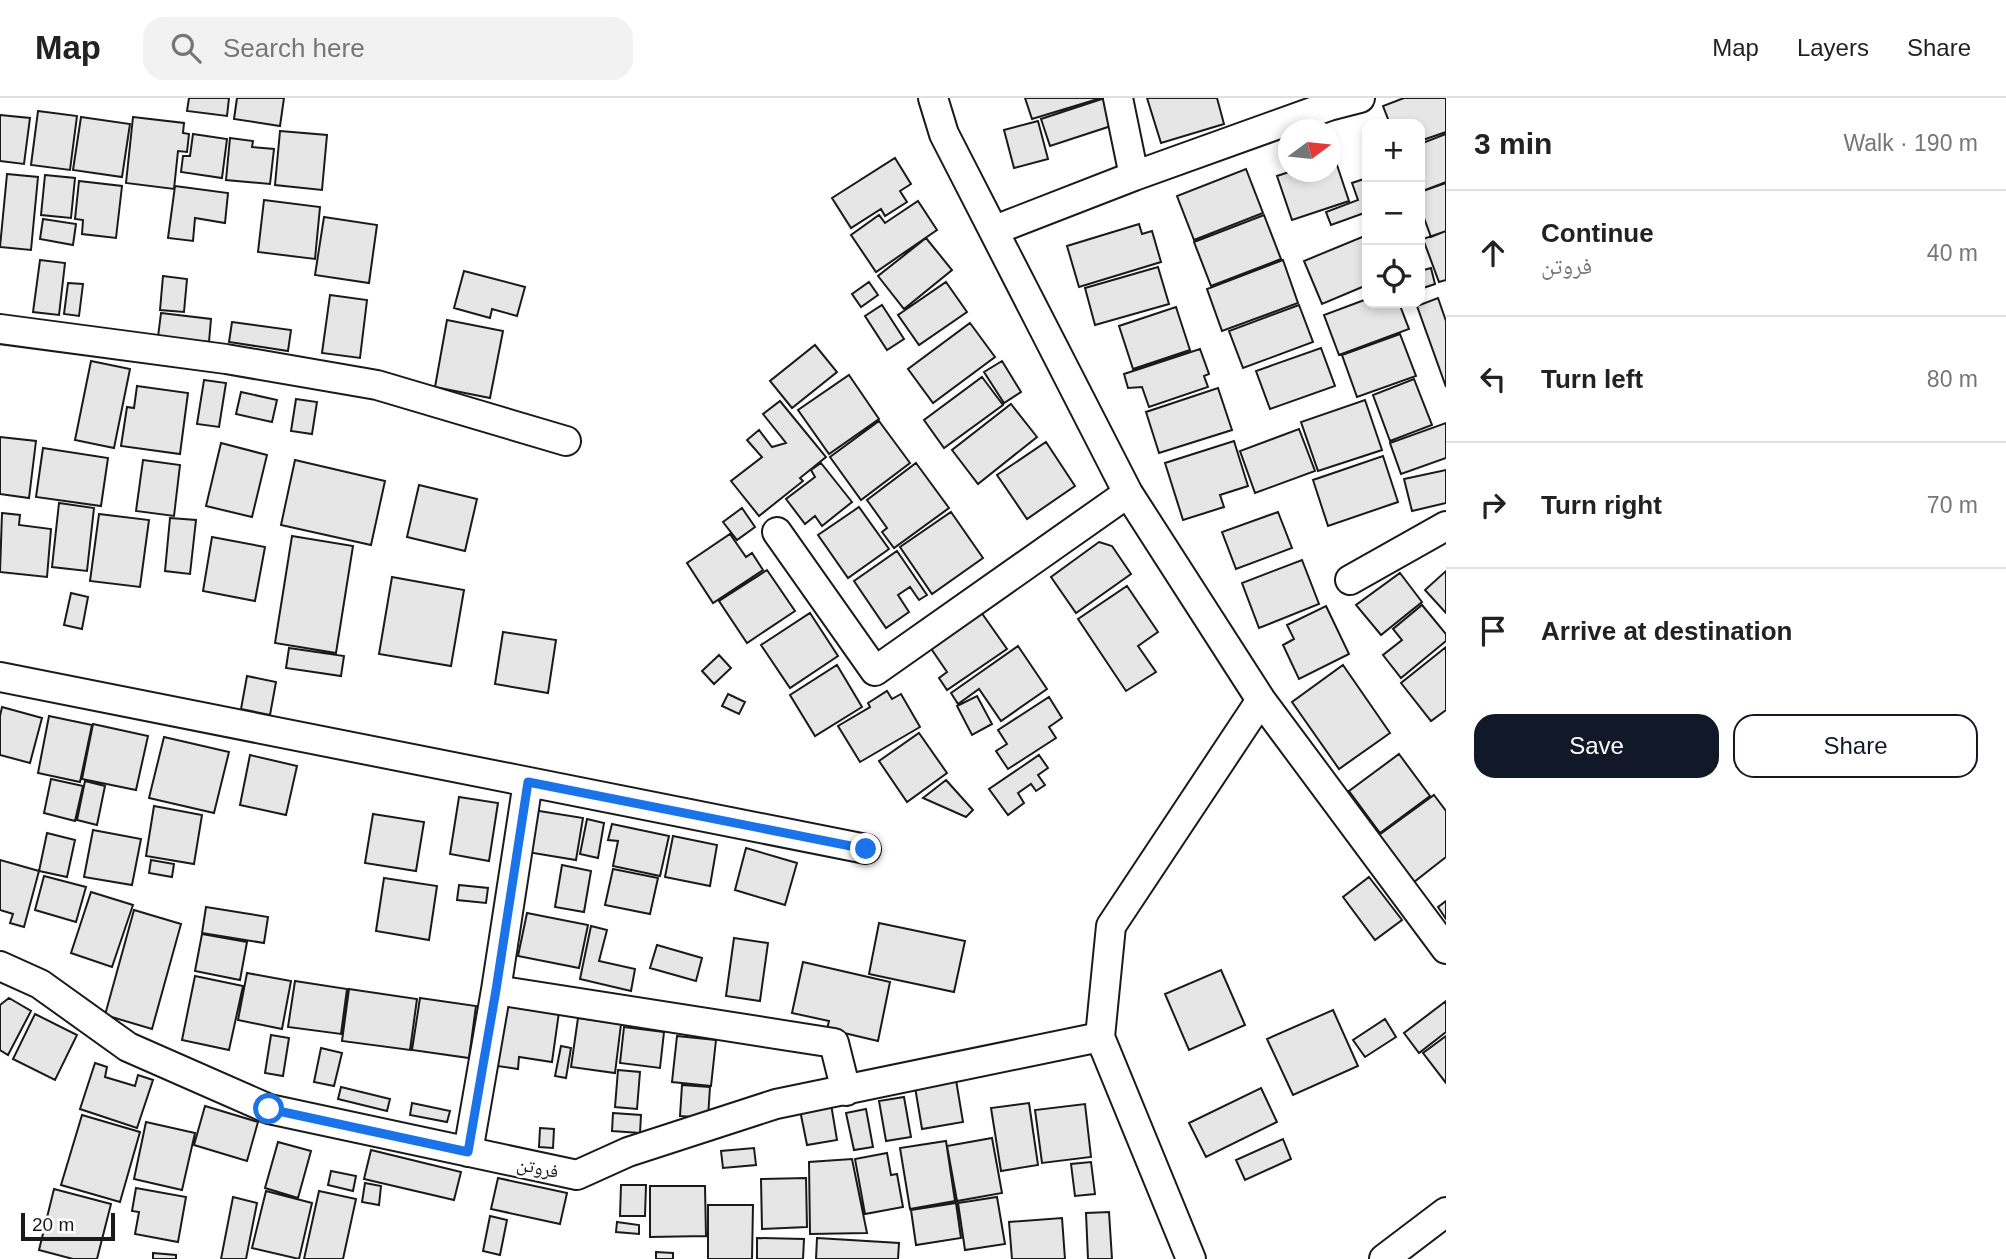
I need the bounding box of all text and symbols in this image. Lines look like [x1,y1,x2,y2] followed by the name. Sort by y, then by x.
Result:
[143,17,633,80] search box
[35,29,101,66] text: Map
[167,29,205,67] icon: search
[223,33,365,63] text: Search here
[1712,34,1759,61] text: Map
[1797,34,1869,61] text: Layers
[1907,34,1971,61] text: Share
[1278,119,1341,182] north arrow
[1362,119,1425,308] map controls
[1362,119,1425,182] button: +
[1474,127,1552,160] text: 3 min
[1843,130,1978,156] text: Walk · 190 m
[1362,182,1425,245] button: −
[1541,218,1654,248] text: Continue
[1474,234,1512,272] icon: ahead
[1927,240,1978,266] text: 40 m
[1362,245,1425,308] button: locate
[1541,253,1592,279] text: فروتن
[1474,360,1512,398] icon: left
[1541,364,1643,394] text: Turn left
[1927,366,1978,392] text: 80 m
[1474,486,1512,524] icon: right
[1541,490,1662,520] text: Turn right
[1927,492,1978,518] text: 70 m
[1474,612,1512,650] icon: arrive
[1541,616,1792,646] text: Arrive at destination
[1474,714,1719,778] button: Save
[1733,714,1978,778] button: Share
[850,833,881,864] route end
[253,1093,284,1124] route start
[515,1153,561,1183] street label: فروتن
[21,1210,116,1242] scale bar
[32,1214,74,1235] text: 20 m

